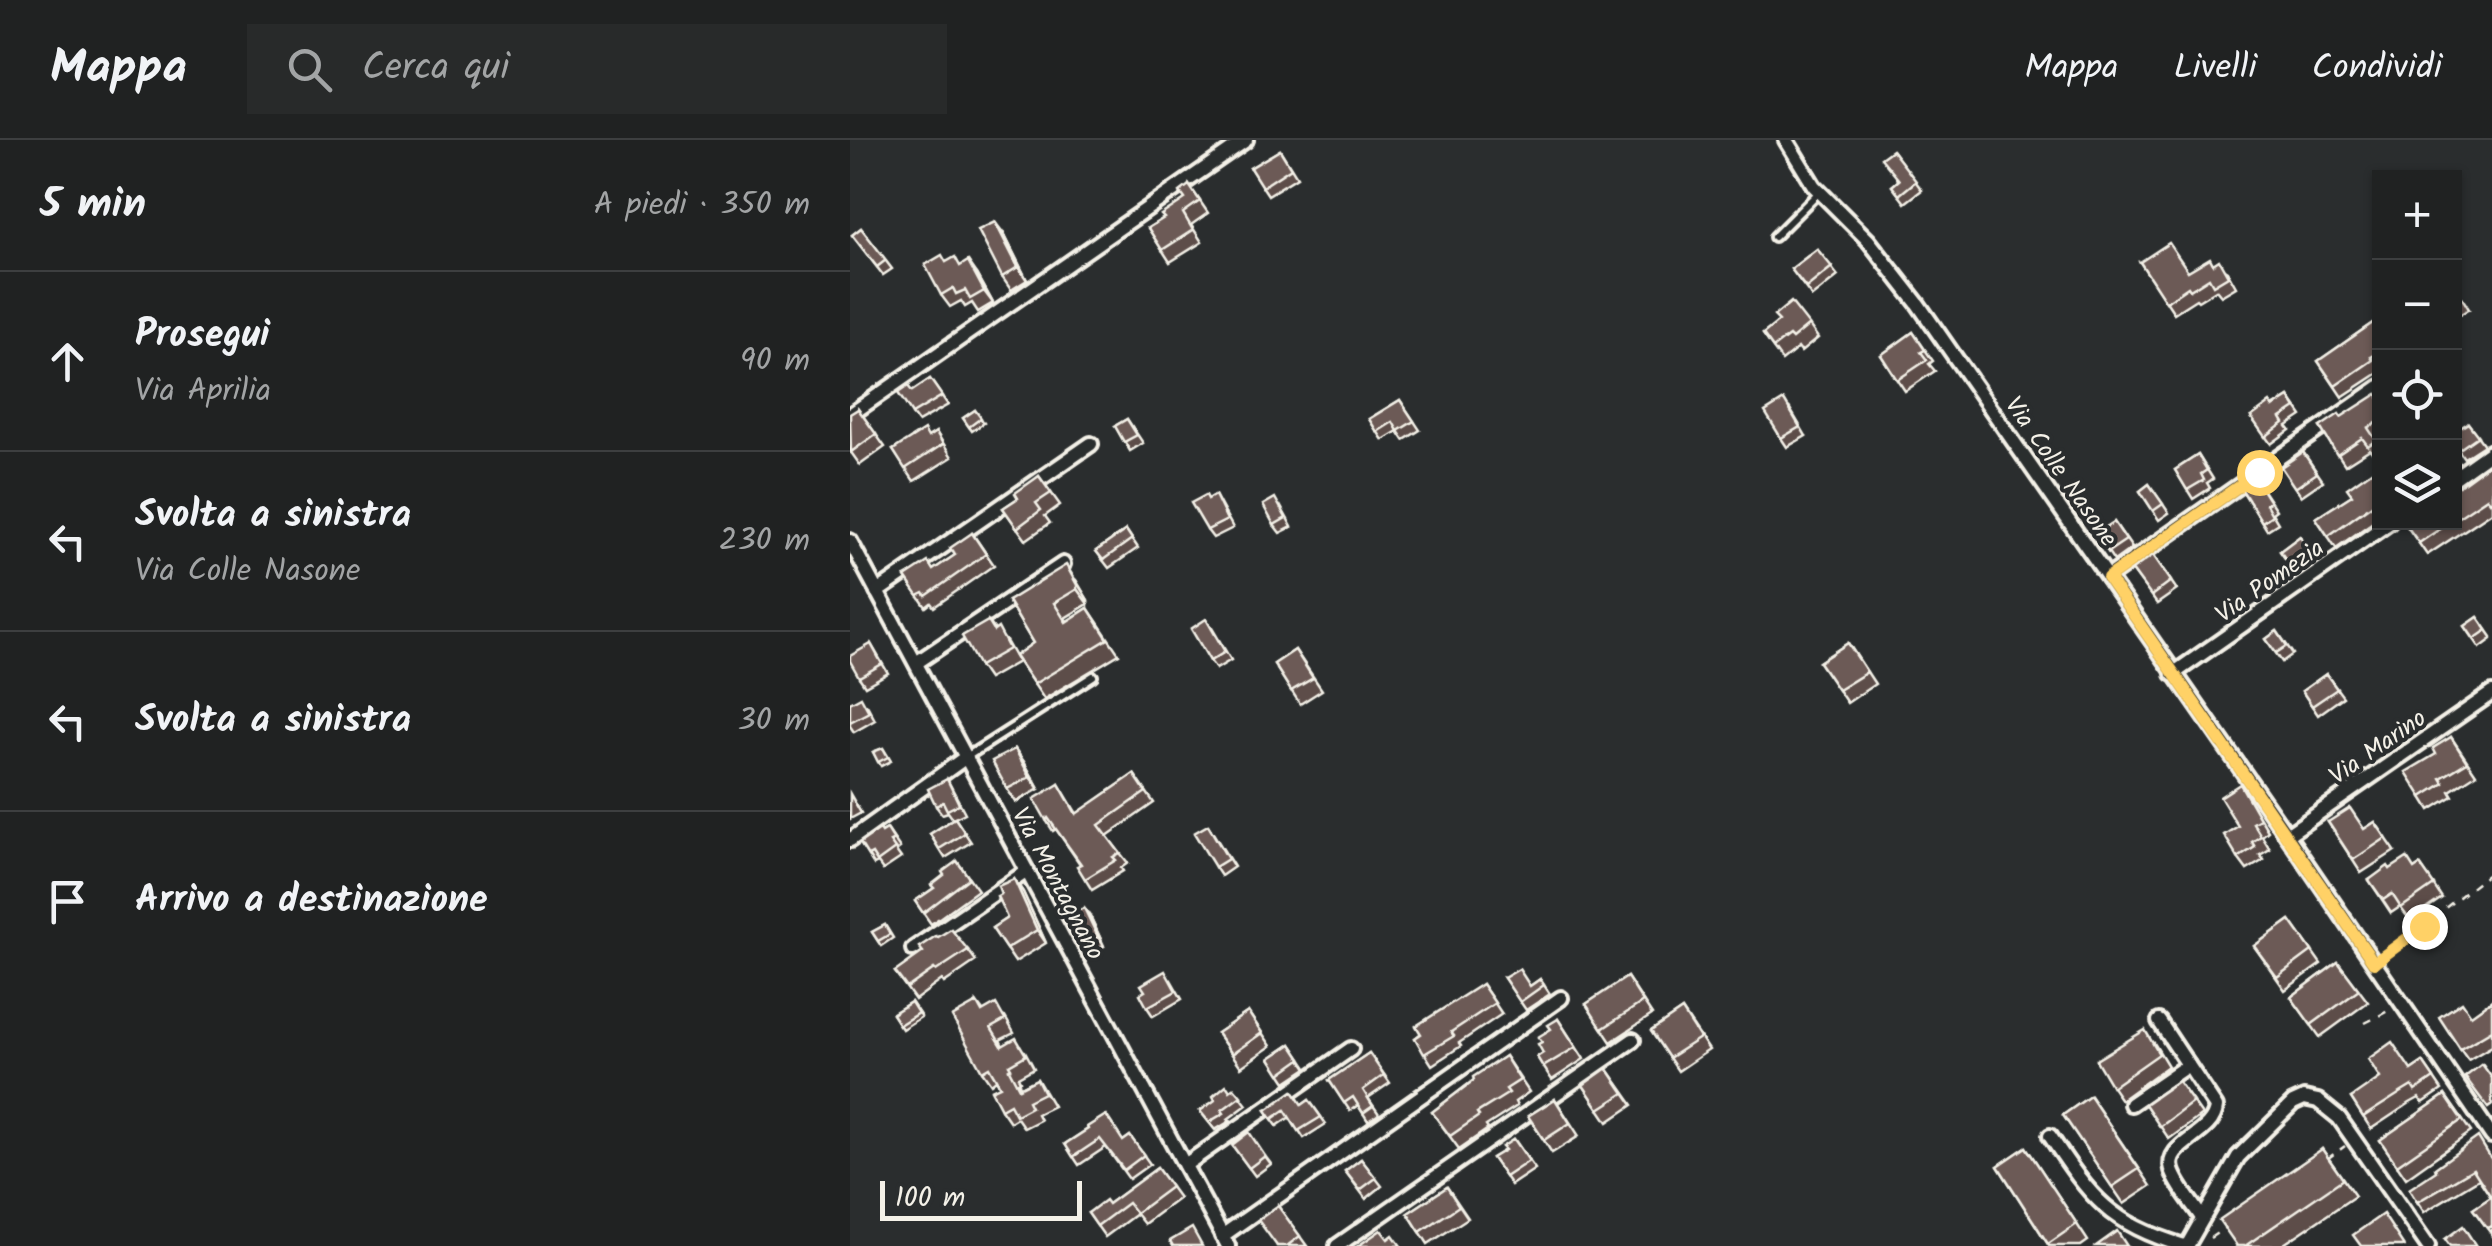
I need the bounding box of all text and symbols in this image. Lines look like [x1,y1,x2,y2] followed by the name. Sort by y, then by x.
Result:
[247,24,947,114] search box
[50,31,187,107] text: Mappa
[362,39,510,99] text: Cerca qui
[2024,41,2118,97] text: Mappa
[2173,41,2257,97] text: Livelli
[2312,41,2442,97] text: Condividi
[282,42,337,97] icon: search
[2372,170,2462,530] map controls
[2372,170,2462,260] button: +
[40,172,146,239] text: 5 min
[594,180,810,231] text: A piedi · 350 m
[2372,260,2462,350] button: −
[135,306,270,366] text: Prosegui
[40,334,95,389] icon: ahead
[740,336,810,387] text: 90 m
[2372,350,2462,440] button: locate
[135,366,271,417] text: Via Aprilia
[1993,389,2127,556] street label: Via Colle Nasone
[2372,440,2462,530] button: layers
[2237,450,2283,496] route start
[135,486,411,546] text: Svolta a sinistra
[40,514,95,569] icon: left
[719,516,810,567] text: 230 m
[2207,529,2333,634] street label: Via Pomezia
[135,546,360,597] text: Via Colle Nasone
[135,691,411,751] text: Svolta a sinistra
[40,694,95,749] icon: left
[737,696,810,747] text: 30 m
[2321,699,2435,796] street label: Via Marino
[1000,800,1114,968] street label: Via Montagnano
[135,871,488,931] text: Arrivo a destinazione
[40,874,95,929] icon: arrive
[2402,904,2448,950] route end
[880,1176,1082,1220] scale bar
[895,1176,965,1221] text: 100 m

